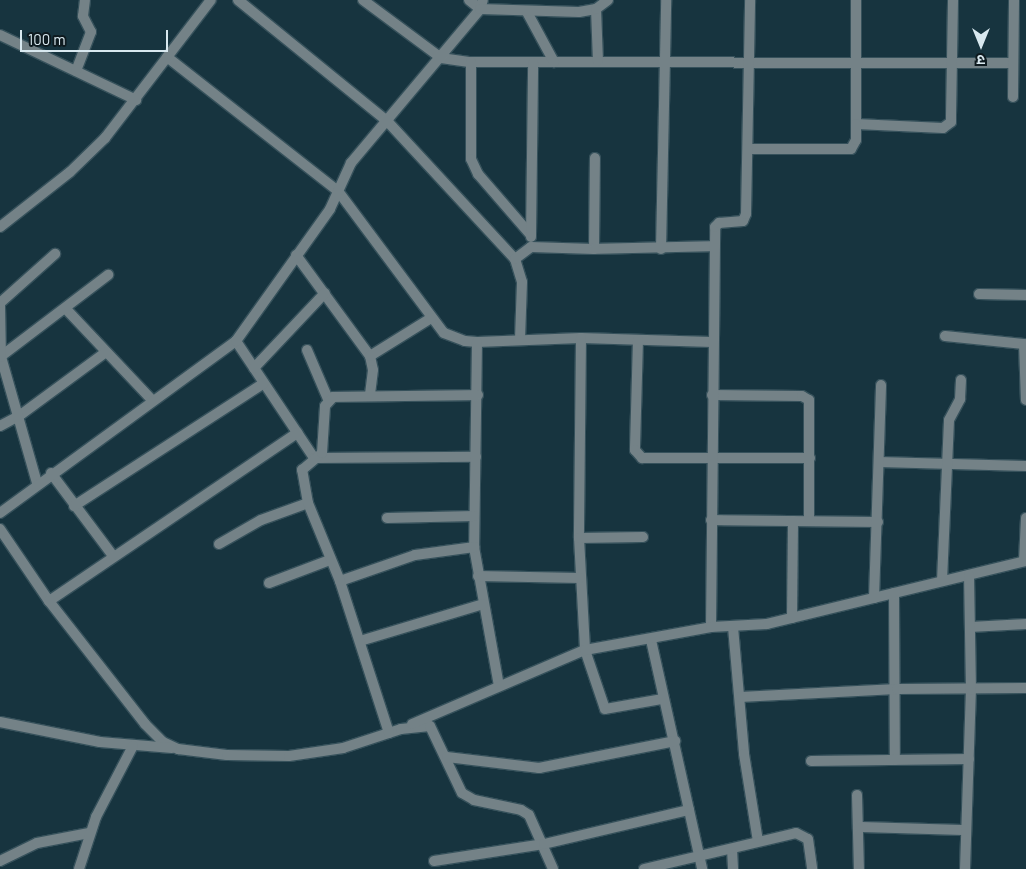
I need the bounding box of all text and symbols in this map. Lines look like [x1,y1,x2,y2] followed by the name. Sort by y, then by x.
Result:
[22,20,170,52] scale bar
[956,20,1006,70] north arrow
[28,30,66,48] text: 100 m
[977,52,985,69] text: उ

